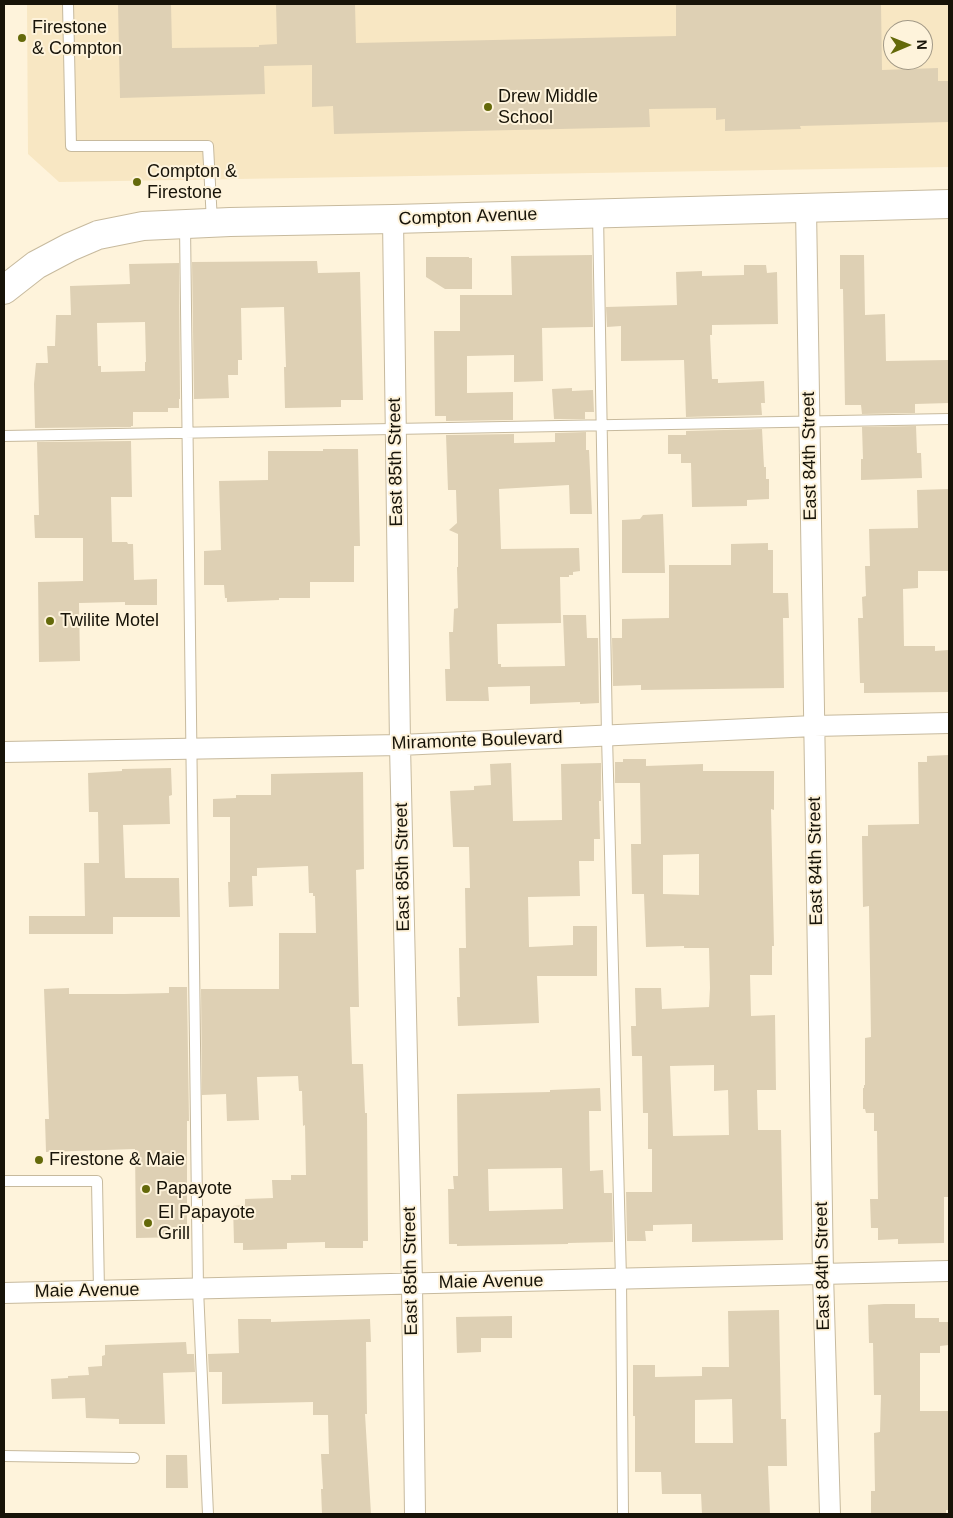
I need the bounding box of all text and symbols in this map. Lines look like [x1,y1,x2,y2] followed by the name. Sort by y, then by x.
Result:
[32,17,122,59] place label: Firestone & Compton
[883,20,933,70] north arrow
[16,32,28,44] marker: Firestone & Compton
[914,40,930,50] text: N
[498,86,598,128] place label: Drew Middle School
[482,101,494,113] marker: Drew Middle School
[147,161,237,203] place label: Compton & Firestone
[131,176,143,188] marker: Compton & Firestone
[398,204,538,230] street label: Compton Avenue
[798,391,822,521] street label: East 84th Street
[384,397,408,527] street label: East 85th Street
[60,610,159,632] place label: Twilite Motel
[44,615,56,627] marker: Twilite Motel
[391,727,563,755] street label: Miramonte Boulevard
[804,796,828,926] street label: East 84th Street
[391,802,415,932] street label: East 85th Street
[49,1149,185,1171] place label: Firestone & Maie
[33,1154,45,1166] marker: Firestone & Maie
[156,1178,232,1200] place label: Papayote
[140,1183,152,1195] marker: Papayote
[811,1201,835,1331] street label: East 84th Street
[158,1202,255,1244] place label: El Papayote Grill
[399,1206,423,1336] street label: East 85th Street
[142,1217,154,1229] marker: El Papayote Grill
[438,1270,544,1294] street label: Maie Avenue
[34,1279,140,1303] street label: Maie Avenue

